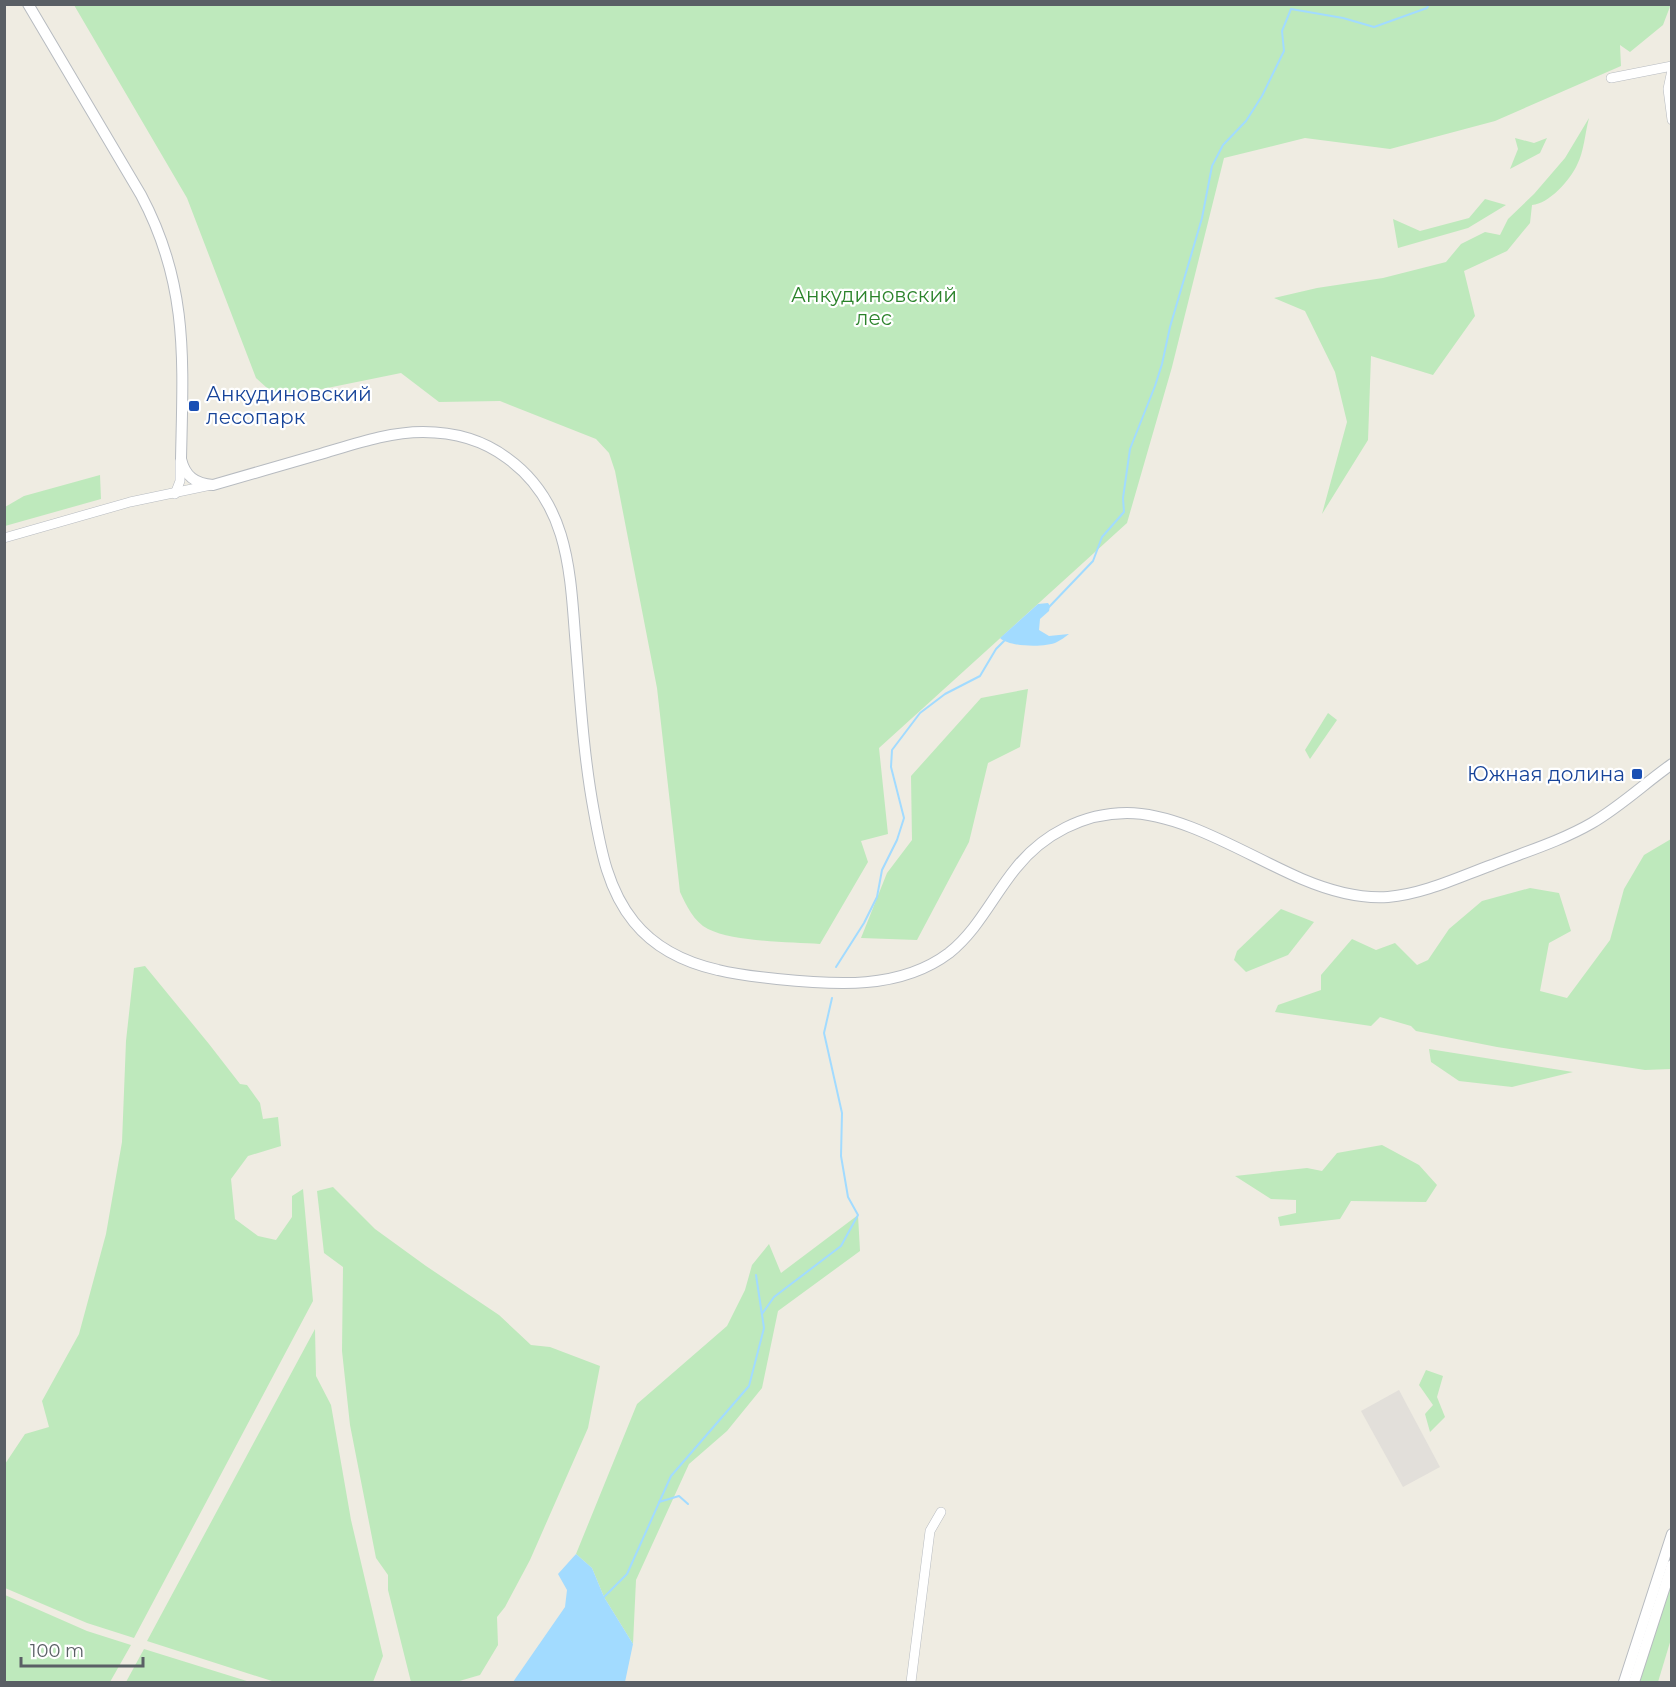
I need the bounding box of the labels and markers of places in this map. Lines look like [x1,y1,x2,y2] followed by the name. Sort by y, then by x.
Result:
[206,382,372,429] place label: Анкудиновский лесопарк
[187,399,201,413] marker: Анкудиновский лесопарк
[1467,762,1625,786] place label: Южная долина
[1630,767,1644,781] marker: Южная долина

